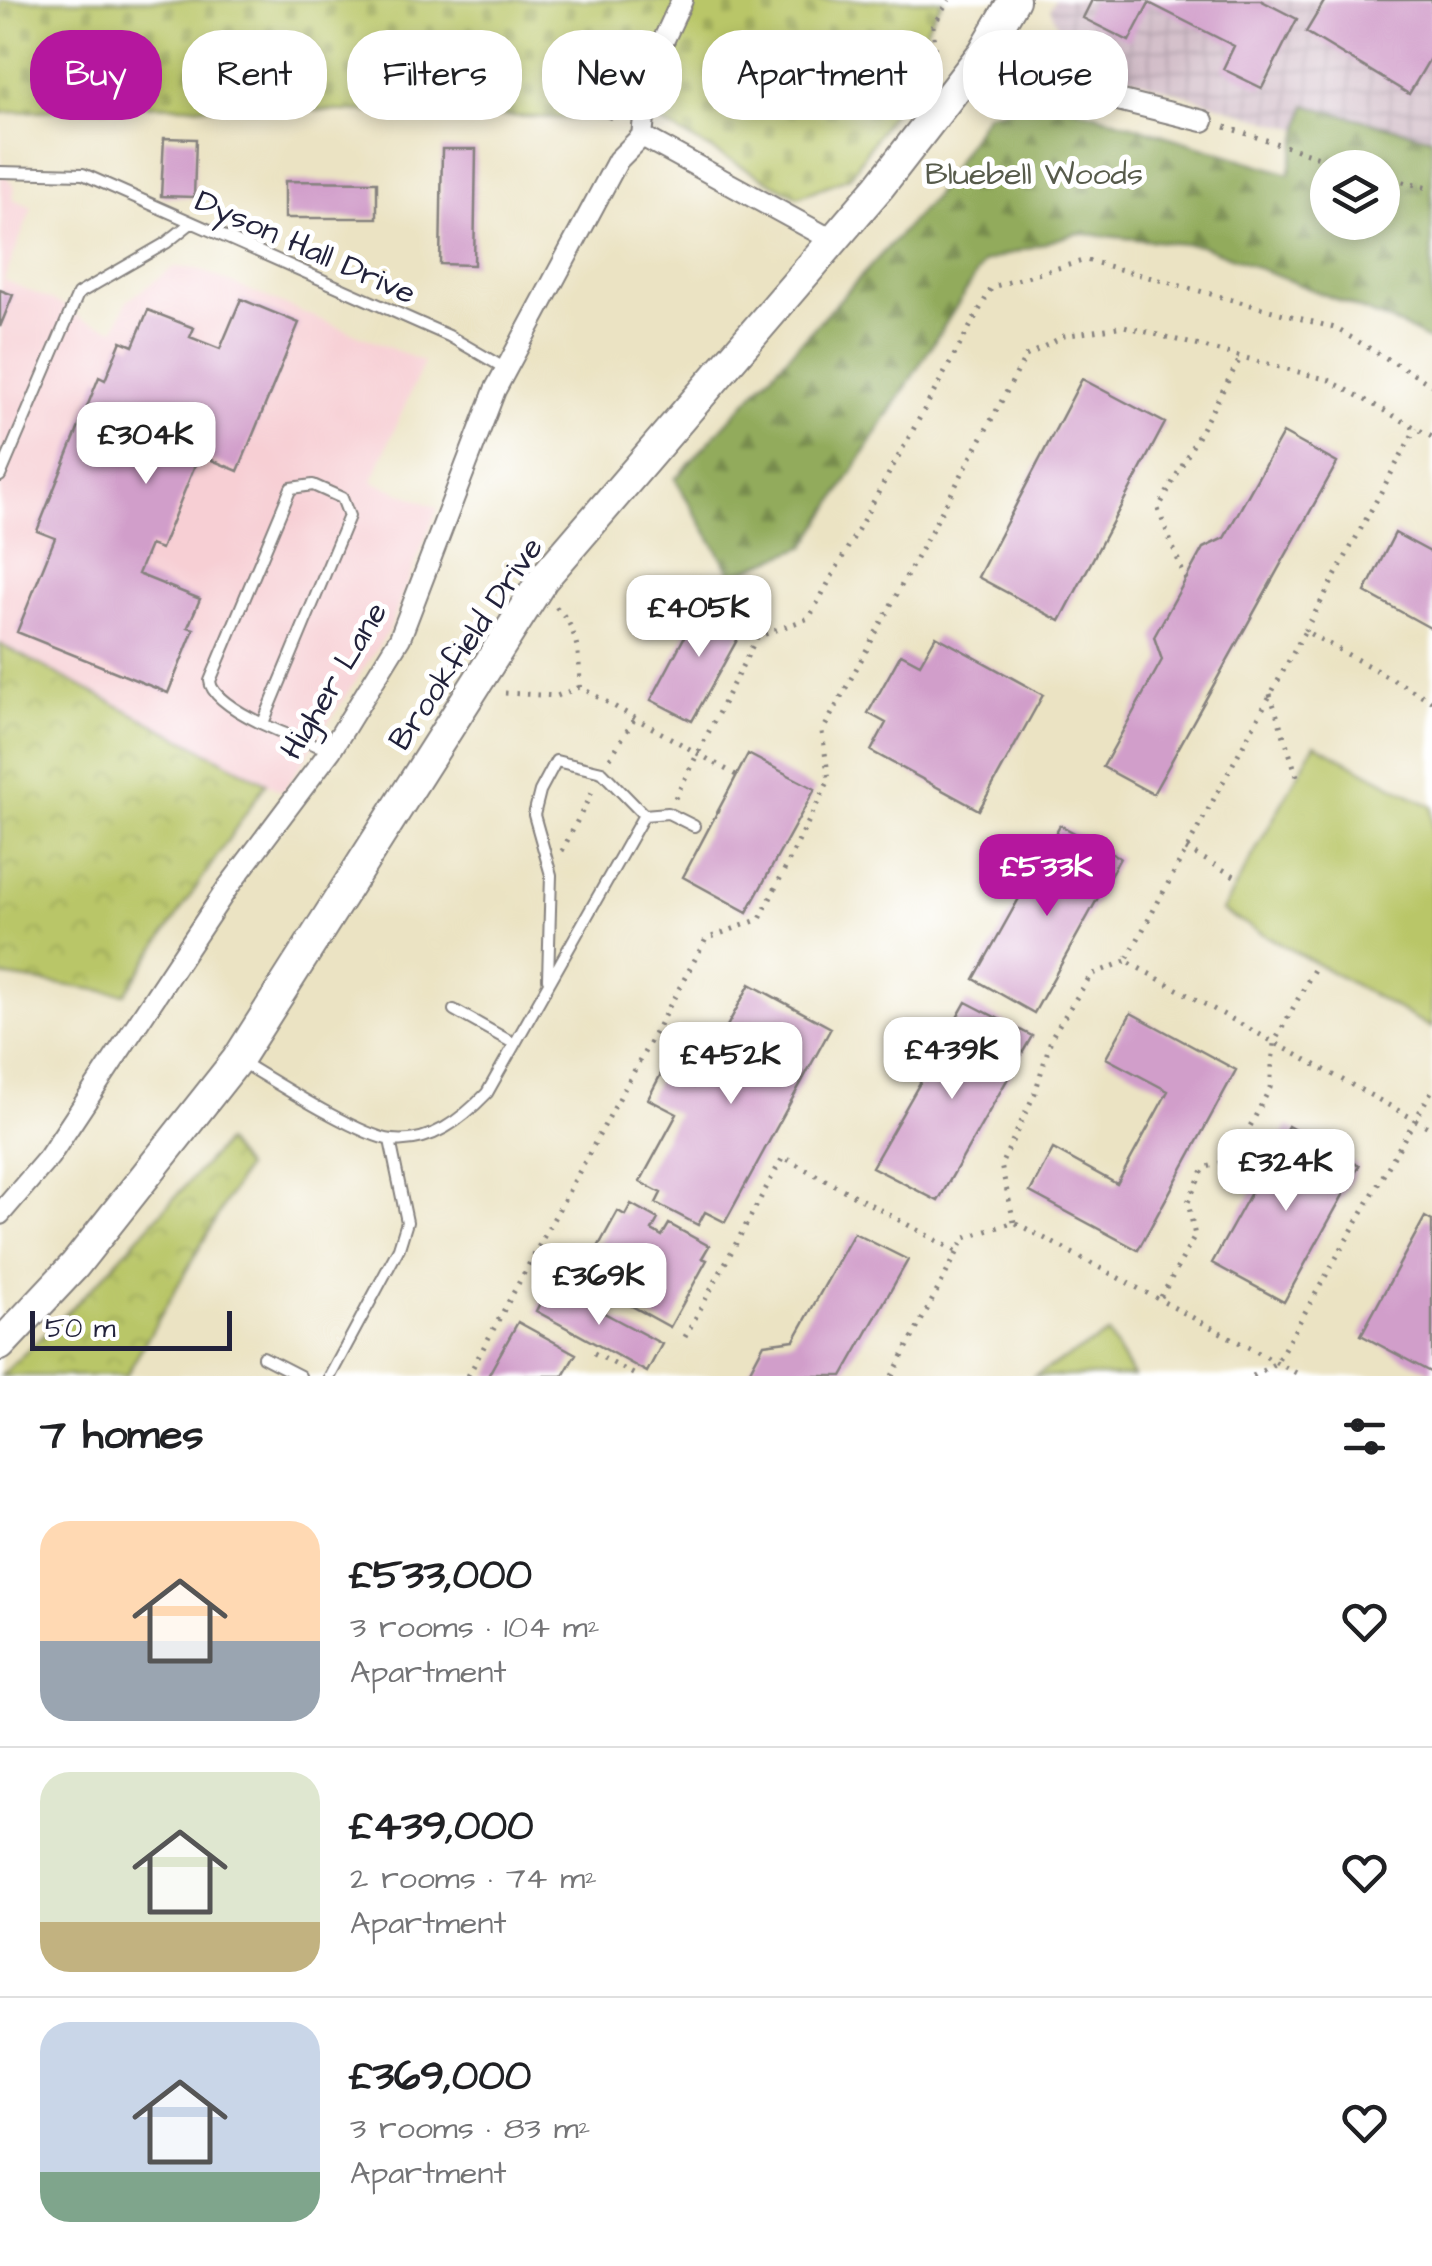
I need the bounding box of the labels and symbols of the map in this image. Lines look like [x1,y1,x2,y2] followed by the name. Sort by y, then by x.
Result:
[925,152,1143,197] park label: Bluebell Woods
[188,179,423,316] street label: Dyson Hall Drive
[76,402,216,487] pin: £304K
[378,528,554,759] street label: Brookfield Drive
[629,575,769,660] pin: £405K
[270,594,399,768] street label: Higher Lane
[977,834,1117,919] pin: £533K
[882,1017,1022,1102] pin: £439K
[661,1022,801,1107] pin: £452K
[1216,1129,1356,1214] pin: £324K
[529,1243,669,1328] pin: £369K
[30,1306,232,1350] scale bar

